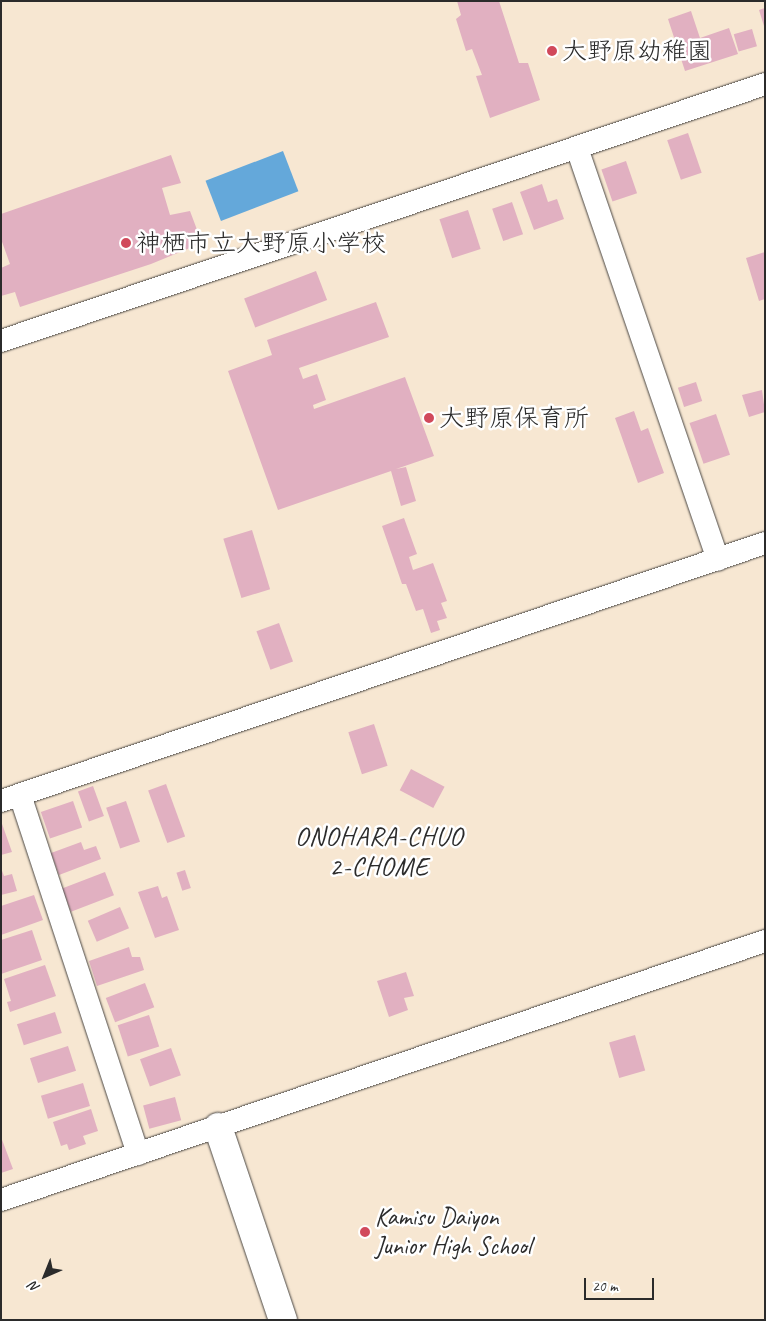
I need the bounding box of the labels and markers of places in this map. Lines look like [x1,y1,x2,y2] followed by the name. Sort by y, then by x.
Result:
[562,36,712,66] place label: 大野原幼稚園
[546,45,558,57] marker: 大野原幼稚園
[136,228,386,258] place label: 神栖市立大野原小学校
[120,237,132,249] marker: 神栖市立大野原小学校
[439,403,589,433] place label: 大野原保育所
[423,412,435,424] marker: 大野原保育所
[375,1203,530,1262] place label: Kamisu Daiyon Junior High School
[359,1226,371,1238] marker: Kamisu Daiyon Junior High School

